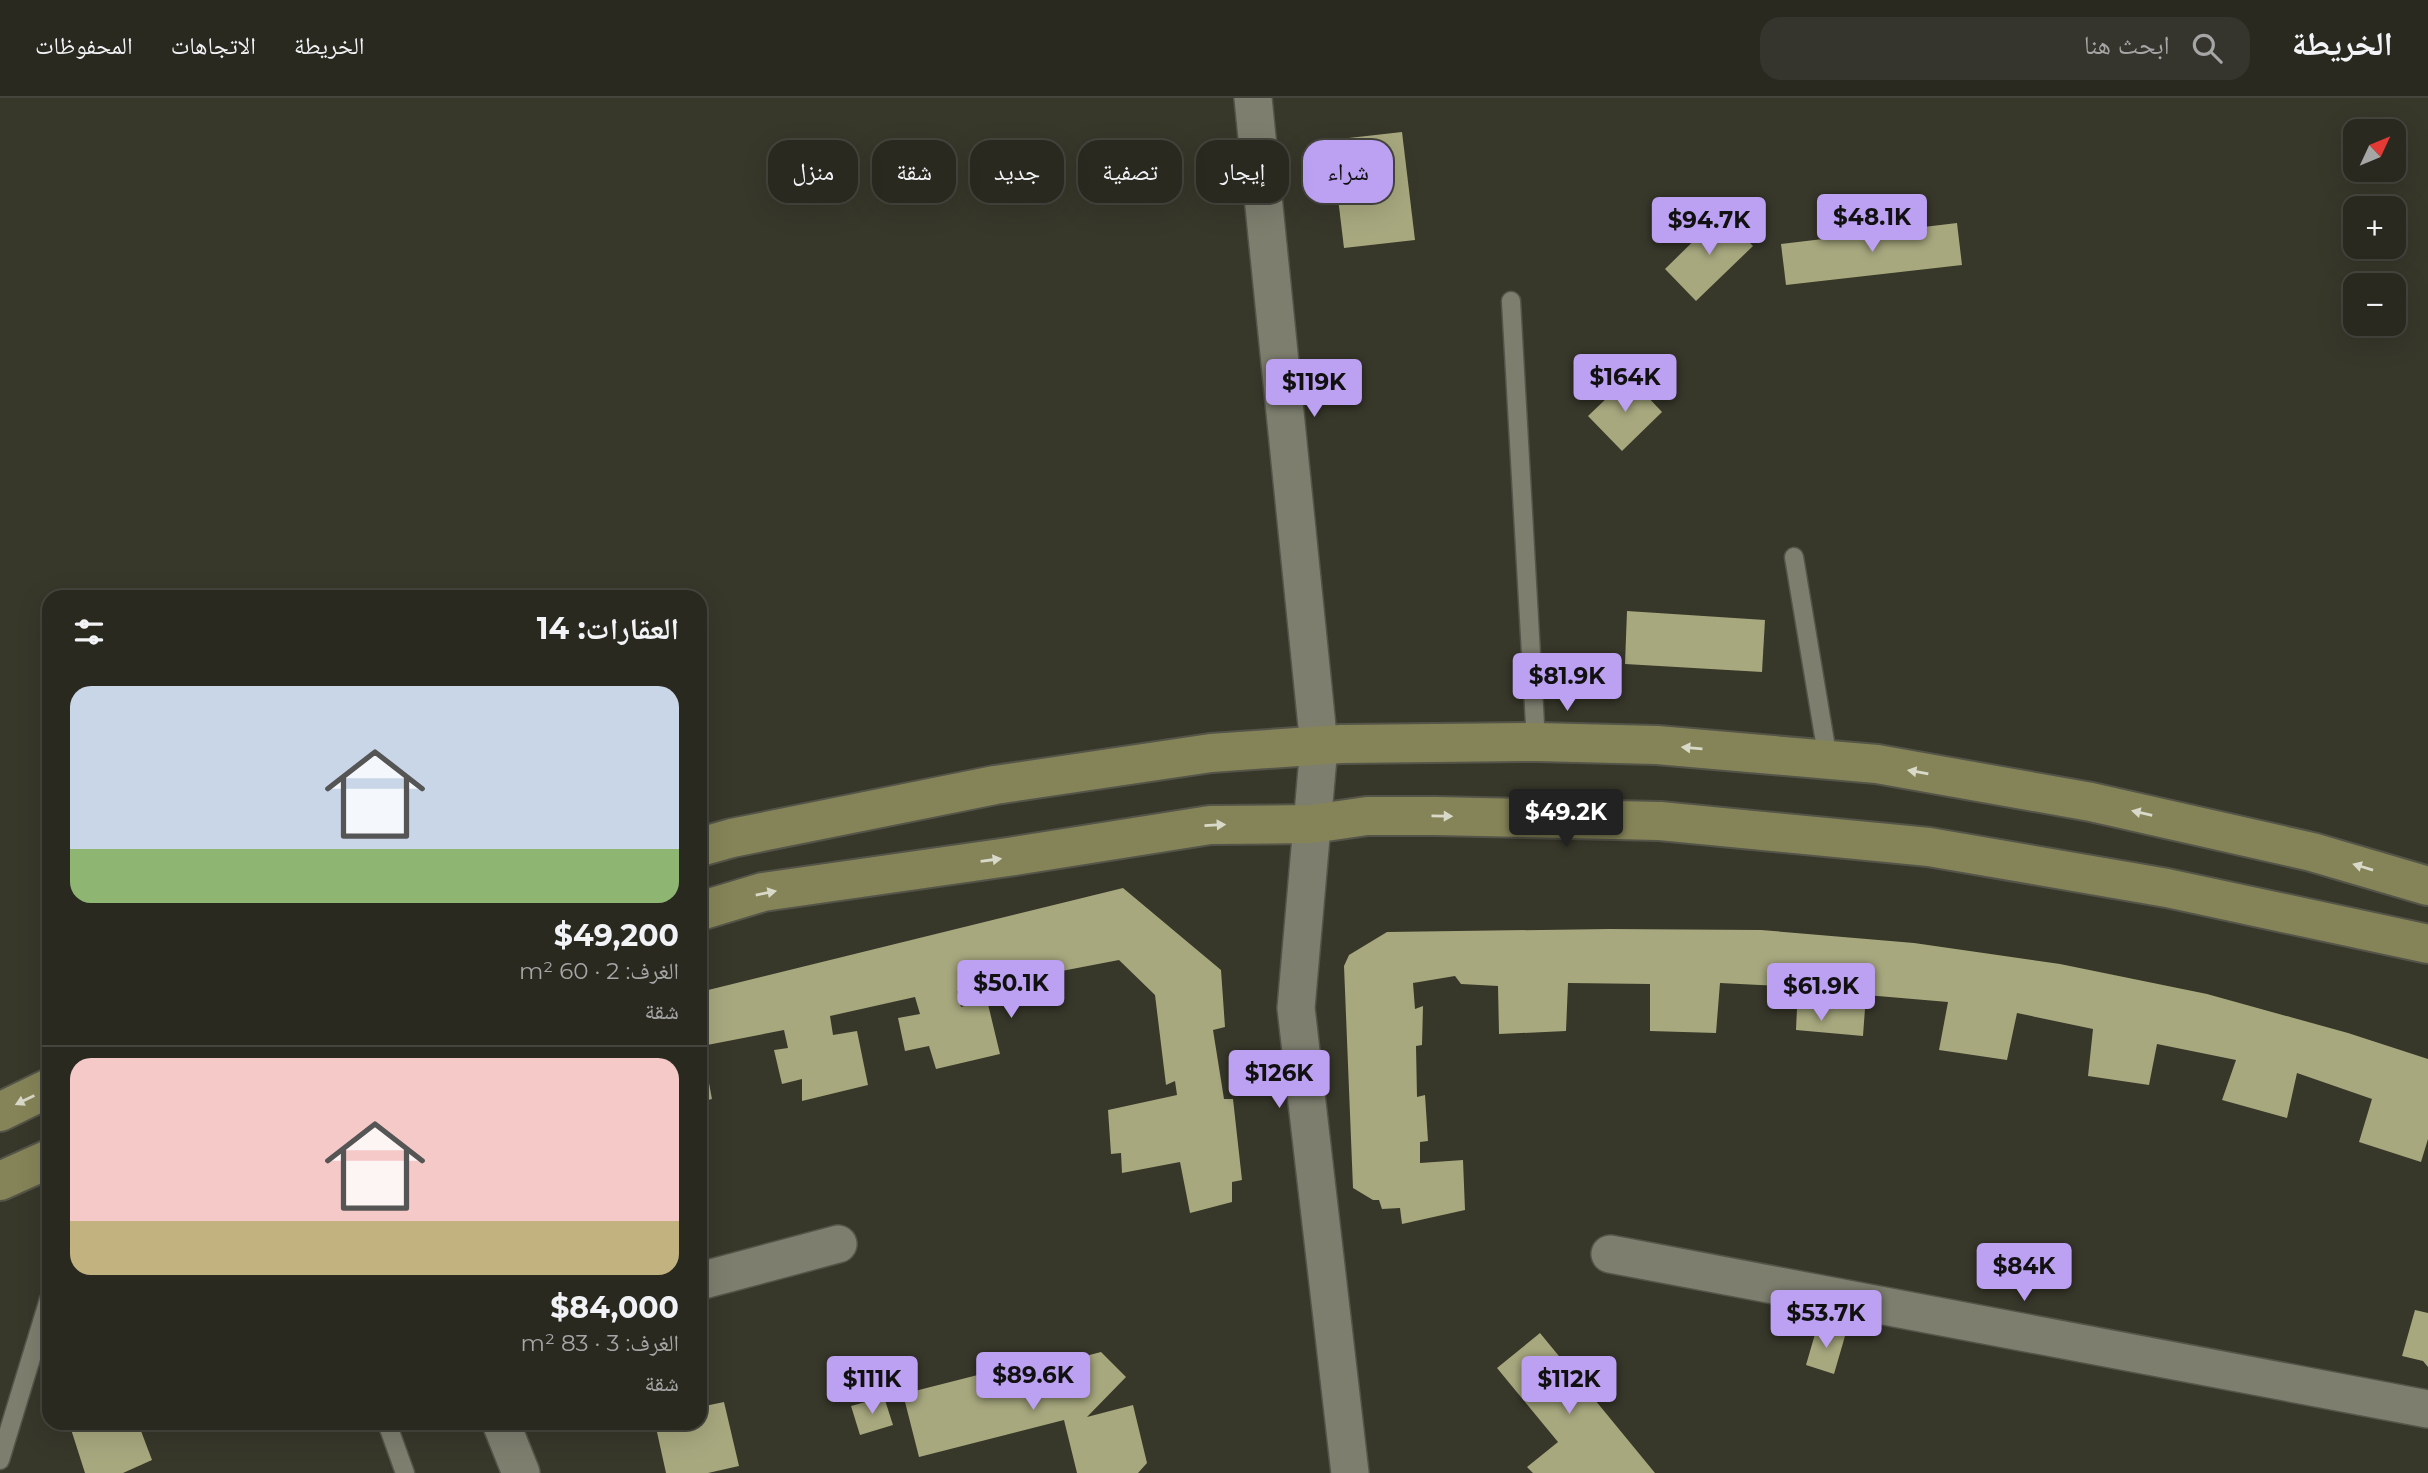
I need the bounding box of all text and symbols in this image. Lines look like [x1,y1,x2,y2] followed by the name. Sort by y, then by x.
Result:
[1760,17,2250,80] search box
[2292,23,2393,63] text: الخريطة
[2084,29,2170,61] text: ابحث هنا
[2188,29,2226,67] icon: search
[35,31,133,60] text: المحفوظات
[171,31,256,60] text: الاتجاهات
[294,31,365,60] text: الخريطة
[2343,119,2406,182] north arrow
[2343,119,2406,336] map controls
[768,140,858,203] chip: منزل
[872,140,956,203] chip: شقة
[970,140,1064,203] chip: جديد
[1078,140,1182,203] chip: تصفية
[1196,140,1289,203] chip: إيجار
[1303,140,1393,203] chip: شراء
[1815,194,1929,254] pin: $48.1K
[2343,196,2406,259] button: +
[1652,198,1766,257] pin: $94.7K
[1833,203,1911,231] text: $48.1K
[1668,206,1750,234] text: $94.7K
[2343,273,2406,336] button: −
[1576,354,1674,414] pin: $164K
[1265,360,1363,419] pin: $119K
[1590,363,1660,391] text: $164K
[1282,368,1346,396] text: $119K
[537,610,679,647] text: العقارات: 14
[70,613,108,651] icon: filters
[1510,654,1624,713] pin: $81.9K
[1529,662,1605,690] text: $81.9K
[312,731,438,857] icon: home
[1681,742,1703,753] one-way arrow
[1907,766,1929,777] one-way arrow
[1509,790,1623,849] pin: $49.2K
[1525,798,1607,826] text: $49.2K
[2131,808,2153,819] one-way arrow
[1432,810,1454,822] one-way arrow
[1205,819,1227,830] one-way arrow
[980,854,1002,865] one-way arrow
[2352,861,2373,871] one-way arrow
[755,887,777,898] one-way arrow
[554,917,679,954] text: $49,200
[519,957,679,985] text: الغرف: 2 · 60 m²
[954,960,1068,1020] pin: $50.1K
[1764,964,1878,1023] pin: $61.9K
[973,969,1049,997] text: $50.1K
[1783,972,1859,1000] text: $61.9K
[645,997,679,1025] text: شقة
[1230,1051,1328,1110] pin: $126K
[1245,1059,1313,1087] text: $126K
[14,1094,35,1106] one-way arrow
[312,1103,438,1229] icon: home
[1983,1244,2065,1303] pin: $84K
[1993,1252,2055,1280] text: $84K
[550,1289,679,1326] text: $84,000
[1769,1290,1883,1350] pin: $53.7K
[1787,1299,1865,1327] text: $53.7K
[521,1329,679,1357] text: الغرف: 3 · 83 m²
[976,1352,1090,1412] pin: $89.6K
[823,1356,921,1416] pin: $111K
[1520,1356,1618,1416] pin: $112K
[992,1361,1074,1389] text: $89.6K
[843,1365,901,1393] text: $111K
[1537,1365,1601,1393] text: $112K
[645,1369,679,1397] text: شقة

